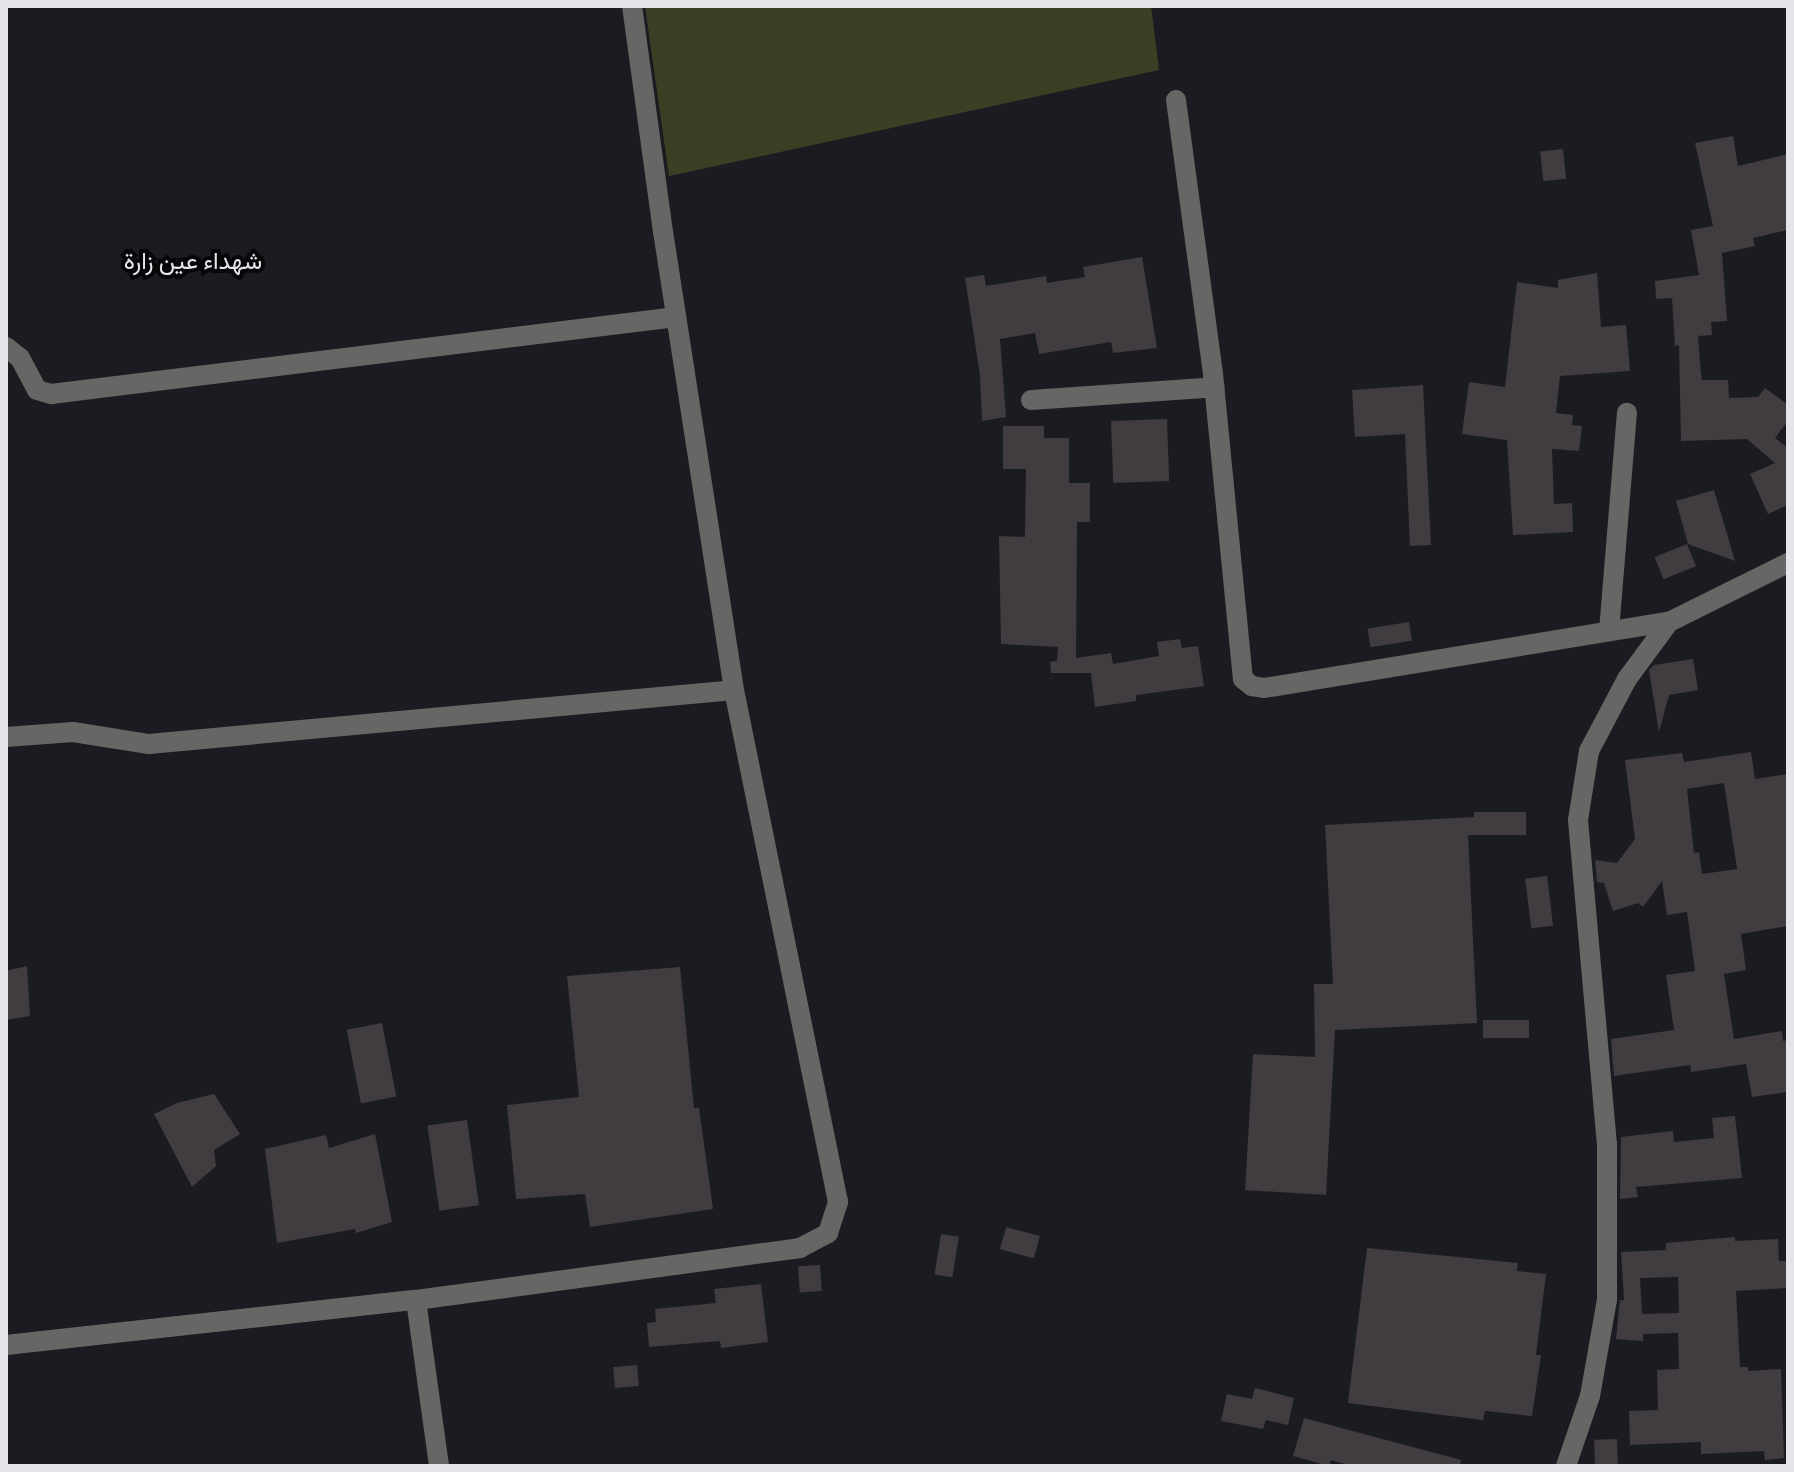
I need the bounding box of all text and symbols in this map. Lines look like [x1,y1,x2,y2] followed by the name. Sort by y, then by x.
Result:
[124,248,262,276] district label: شهداء عين زارة

